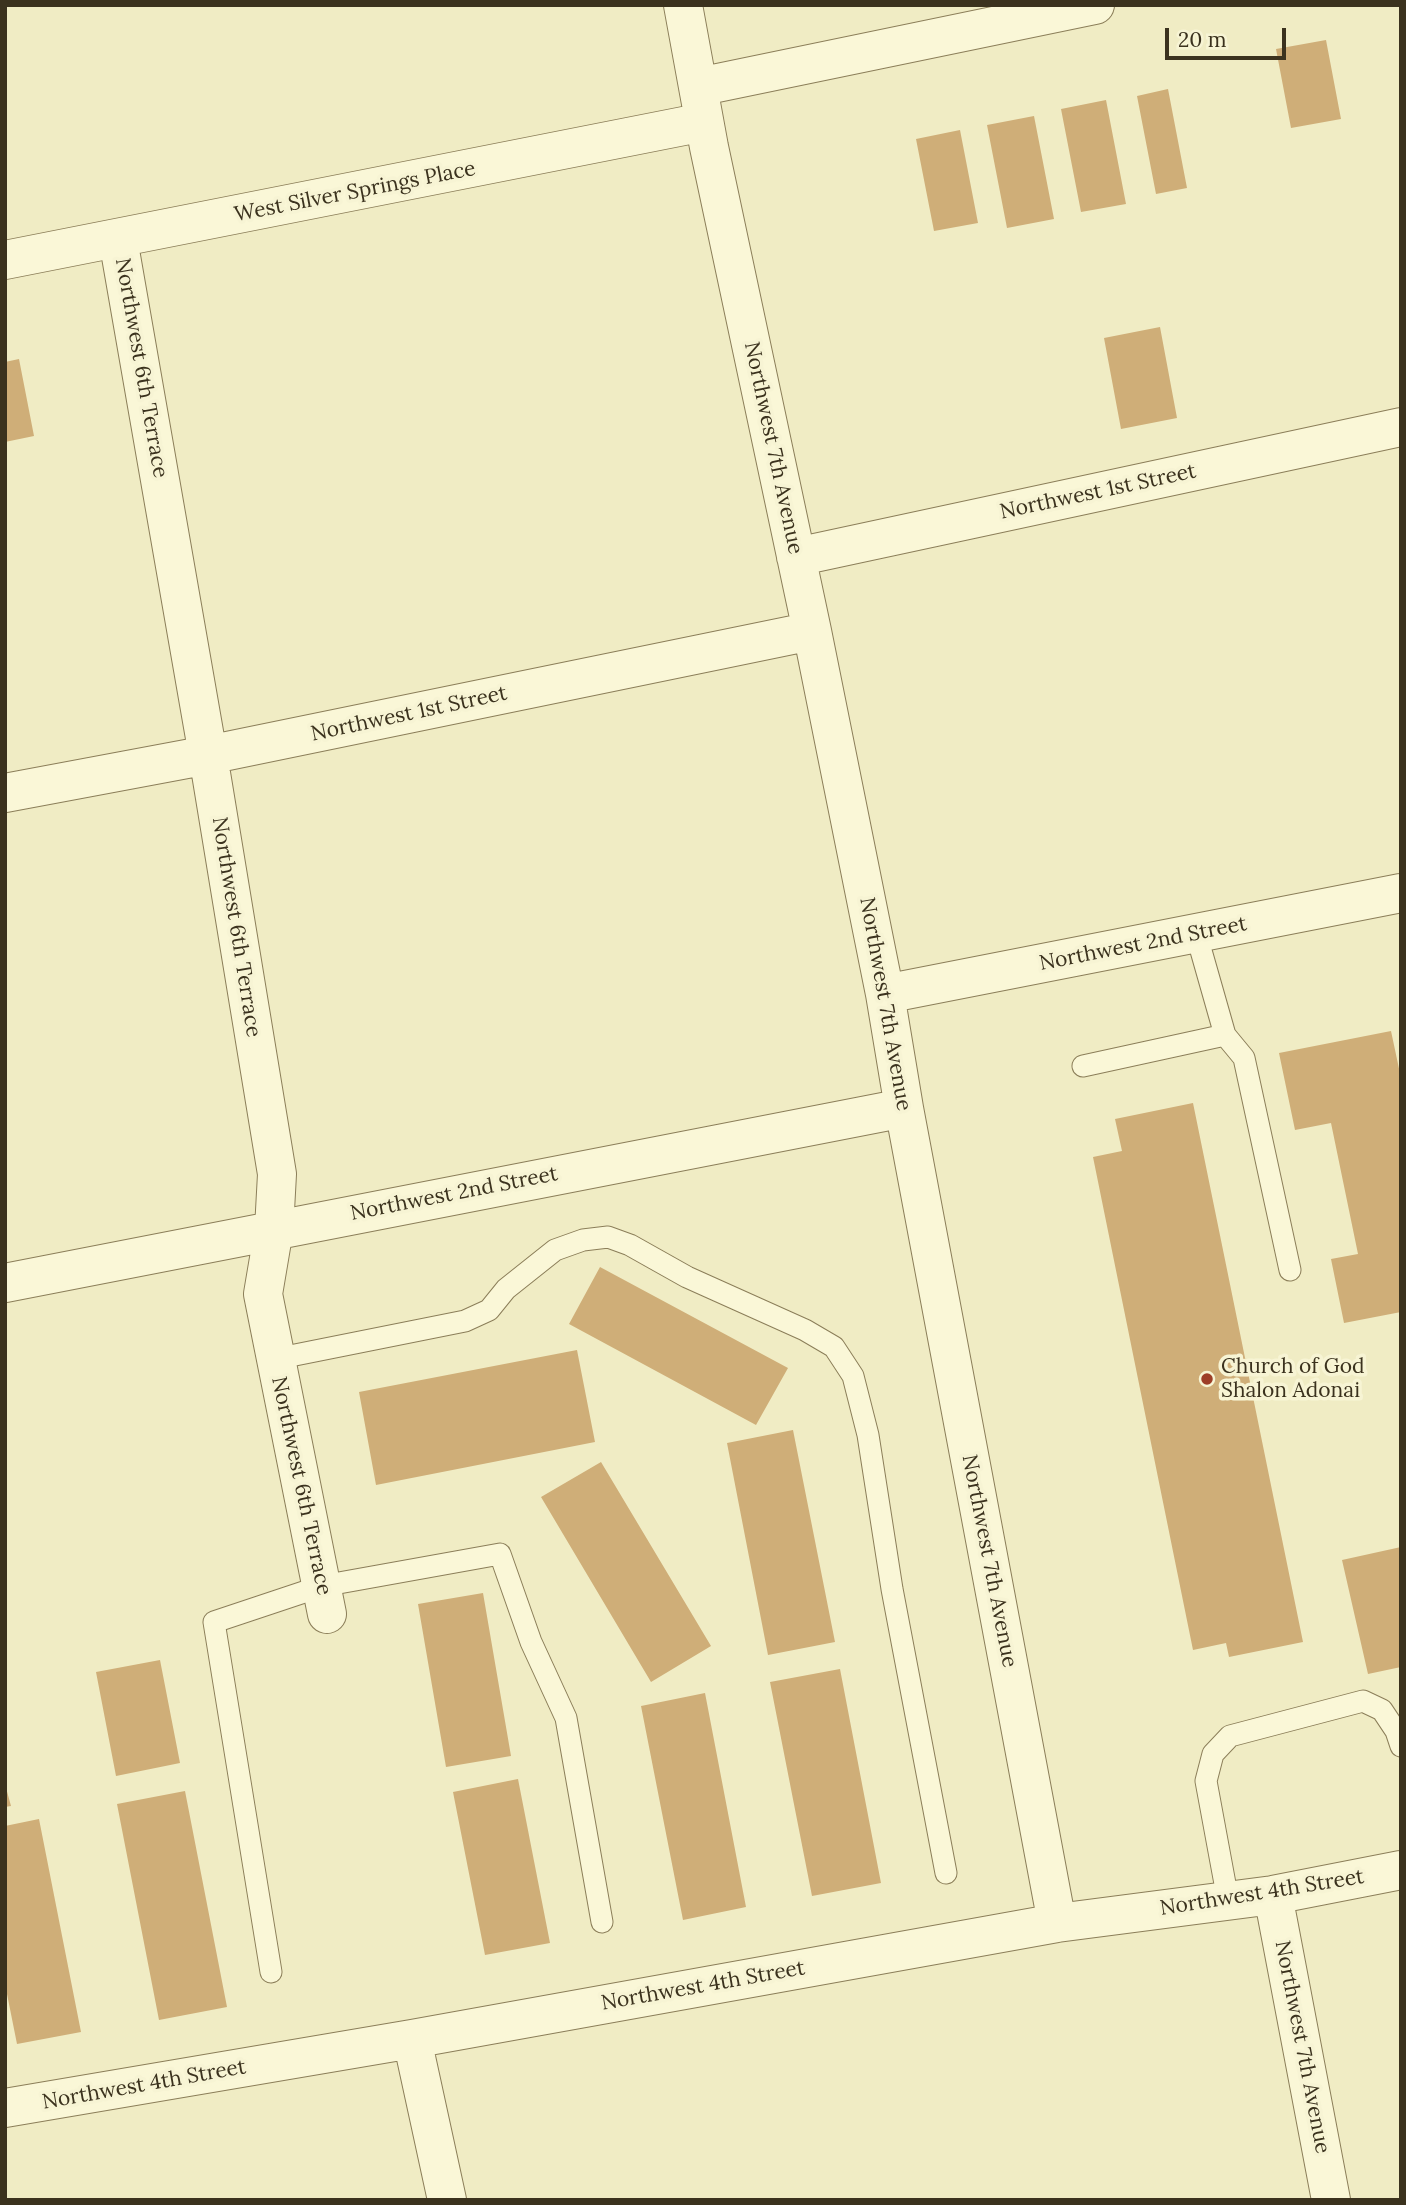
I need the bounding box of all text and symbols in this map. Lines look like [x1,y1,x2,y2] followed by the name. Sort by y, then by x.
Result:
[1168,14,1289,58] scale bar
[1178,26,1227,53] text: 20 m
[232,156,478,228] street label: West Silver Springs Place
[109,256,173,480] street label: Northwest 6th Terrace
[738,340,808,556] street label: Northwest 7th Avenue
[998,459,1198,525] street label: Northwest 1st Street
[309,681,509,747] street label: Northwest 1st Street
[206,815,266,1039] street label: Northwest 6th Terrace
[854,895,916,1113] street label: Northwest 7th Avenue
[1037,912,1249,976] street label: Northwest 2nd Street
[348,1162,560,1226] street label: Northwest 2nd Street
[1221,1354,1365,1404] place label: Church of God Shalon Adonai
[1199,1371,1215,1387] marker: Church of God Shalon Adonai
[266,1374,336,1598] street label: Northwest 6th Terrace
[956,1452,1022,1670] street label: Northwest 7th Avenue
[1158,1864,1366,1922] street label: Northwest 4th Street
[1269,1938,1335,2156] street label: Northwest 7th Avenue
[599,1956,807,2016] street label: Northwest 4th Street
[40,2055,248,2115] street label: Northwest 4th Street

